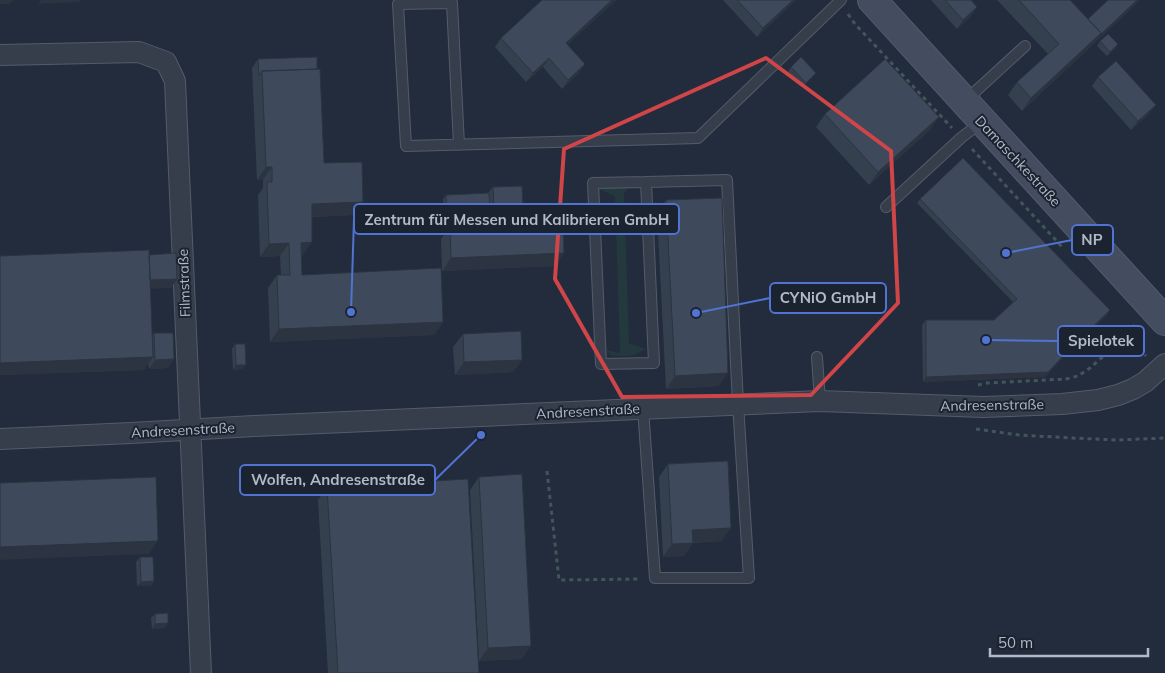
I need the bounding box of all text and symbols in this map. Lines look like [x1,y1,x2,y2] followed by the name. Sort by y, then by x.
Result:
[971,112,1065,210] street label: Damaschkestraße
[354,204,679,234] callout: Zentrum für Messen und Kalibrieren GmbH
[365,210,669,229] text: Zentrum für Messen und Kalibrieren GmbH
[1072,225,1113,255] callout: NP
[1081,230,1103,249] text: NP
[174,248,194,318] street label: Filmstraße
[770,283,886,313] callout: CYNiO GmbH
[780,288,876,307] text: CYNiO GmbH
[1058,326,1144,356] callout: Spielotek
[1068,331,1135,350] text: Spielotek
[940,395,1044,415] street label: Andresenstraße
[536,399,640,423] street label: Andresenstraße
[131,418,235,442] street label: Andresenstraße
[240,465,435,495] callout: Wolfen, Andresenstraße
[251,470,425,489] text: Wolfen, Andresenstraße
[990,626,1148,658] scale bar
[998,633,1033,652] text: 50 m

